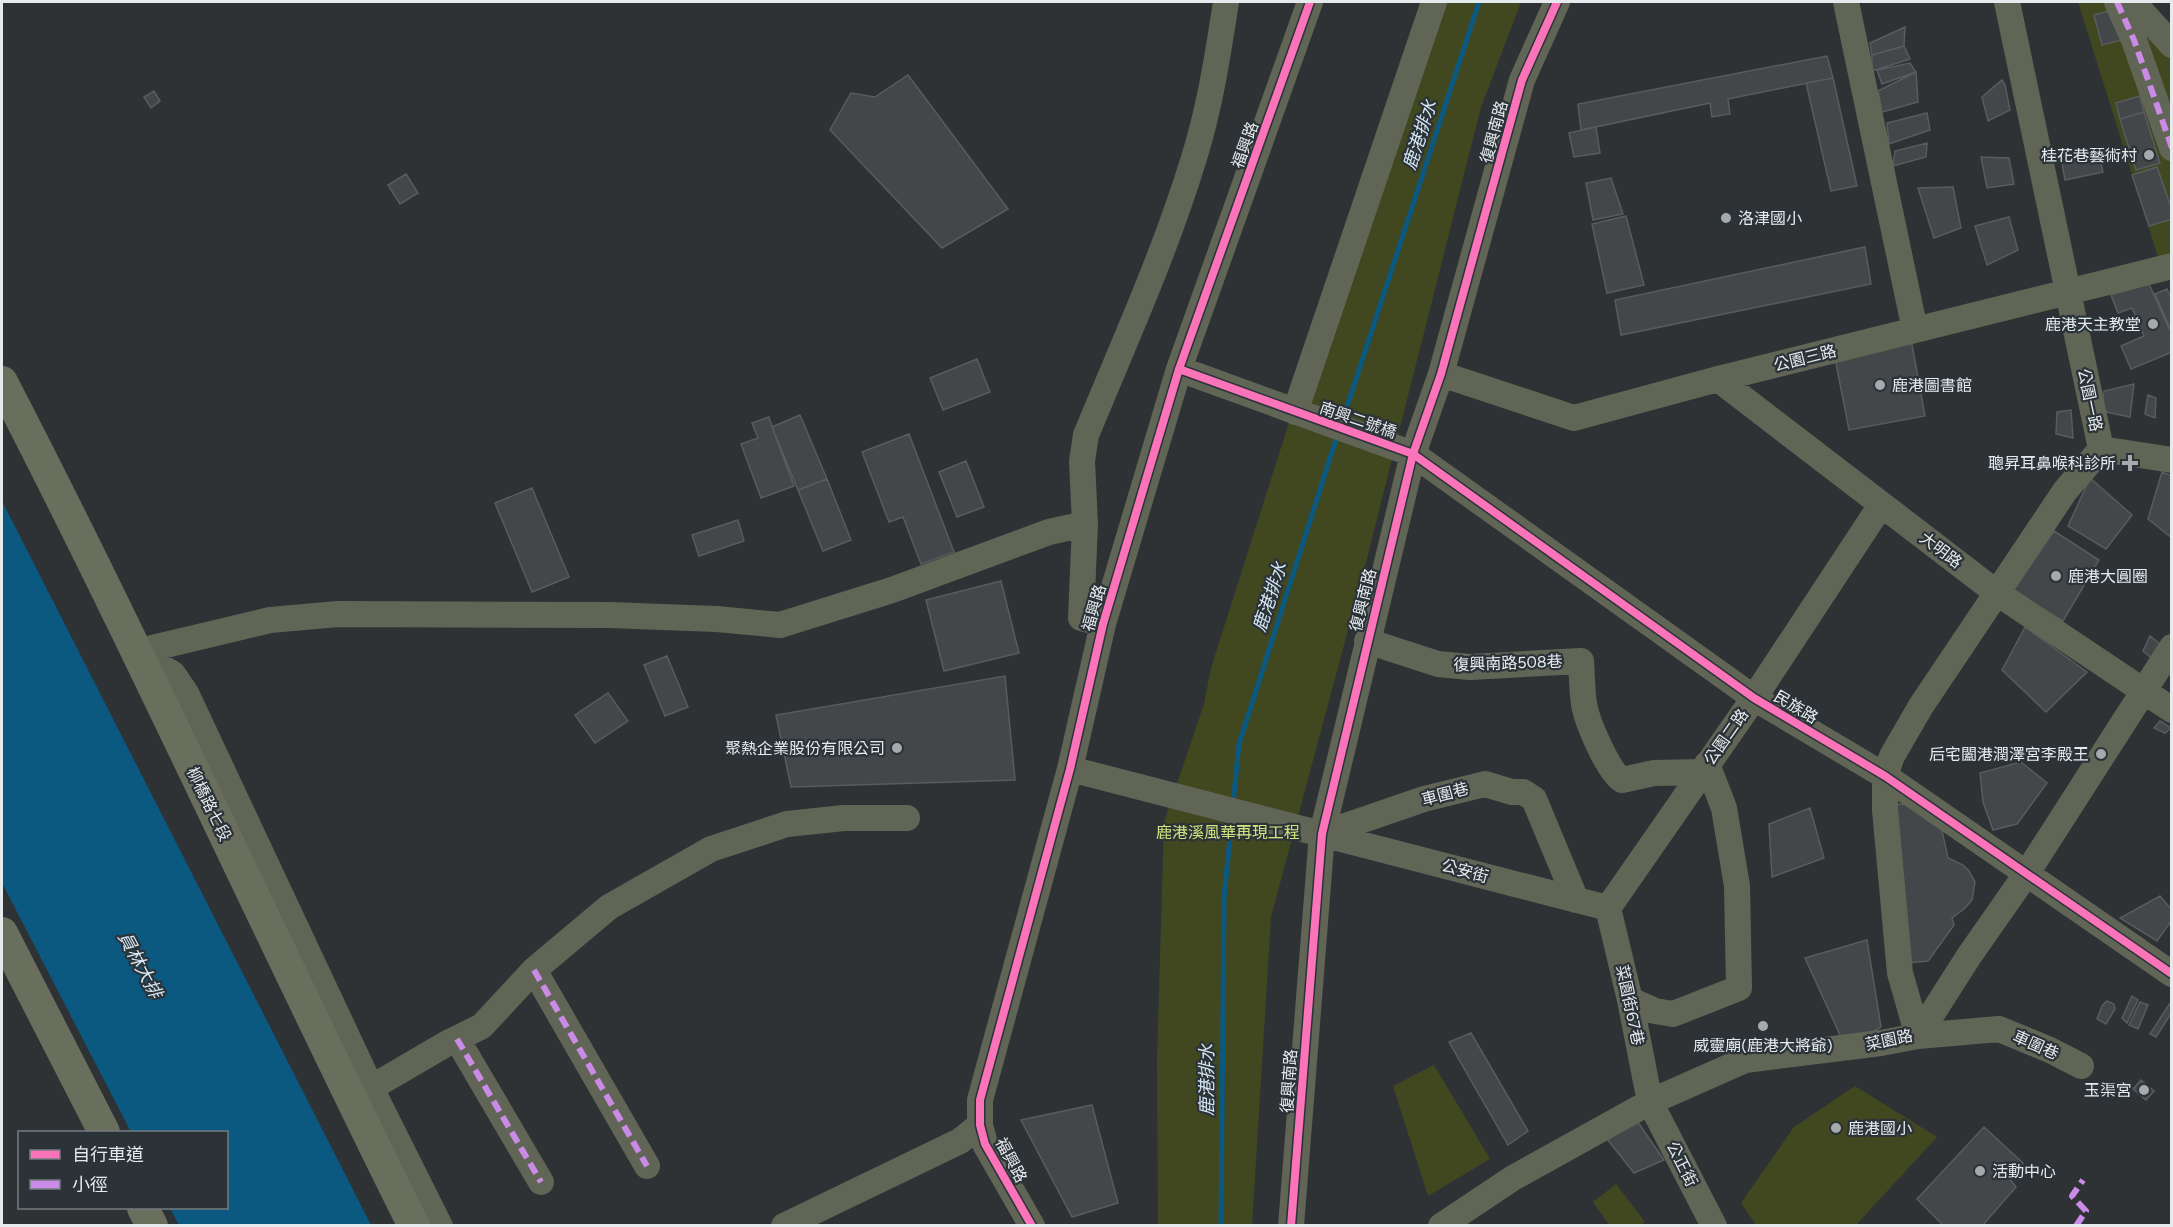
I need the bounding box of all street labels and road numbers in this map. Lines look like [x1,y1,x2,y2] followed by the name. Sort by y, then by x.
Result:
[1477,99,1511,165] street label: 復興南路
[1228,119,1262,171] street label: 福興路
[1772,341,1838,375] street label: 公園三路
[2074,367,2106,433] street label: 公園一路
[1317,398,1399,442] street label: 南興二號橋
[1916,528,1966,572] street label: 大明路
[1346,567,1380,633] street label: 復興南路
[1078,582,1110,634] street label: 福興路
[1453,652,1563,674] street label: 復興南路508巷
[1771,686,1821,728] street label: 民族路
[1700,705,1752,769] street label: 公園二路
[183,764,235,844] street label: 柳橋路七段
[1419,779,1471,809] street label: 車圍巷
[1439,856,1491,886] street label: 公安街
[1612,963,1648,1047] street label: 菜園街67巷
[1864,1026,1914,1054] street label: 菜園路
[2010,1027,2062,1063] street label: 車圍巷
[1277,1048,1301,1114] street label: 復興南路
[991,1134,1031,1186] street label: 福興路
[1663,1138,1701,1190] street label: 公正街

